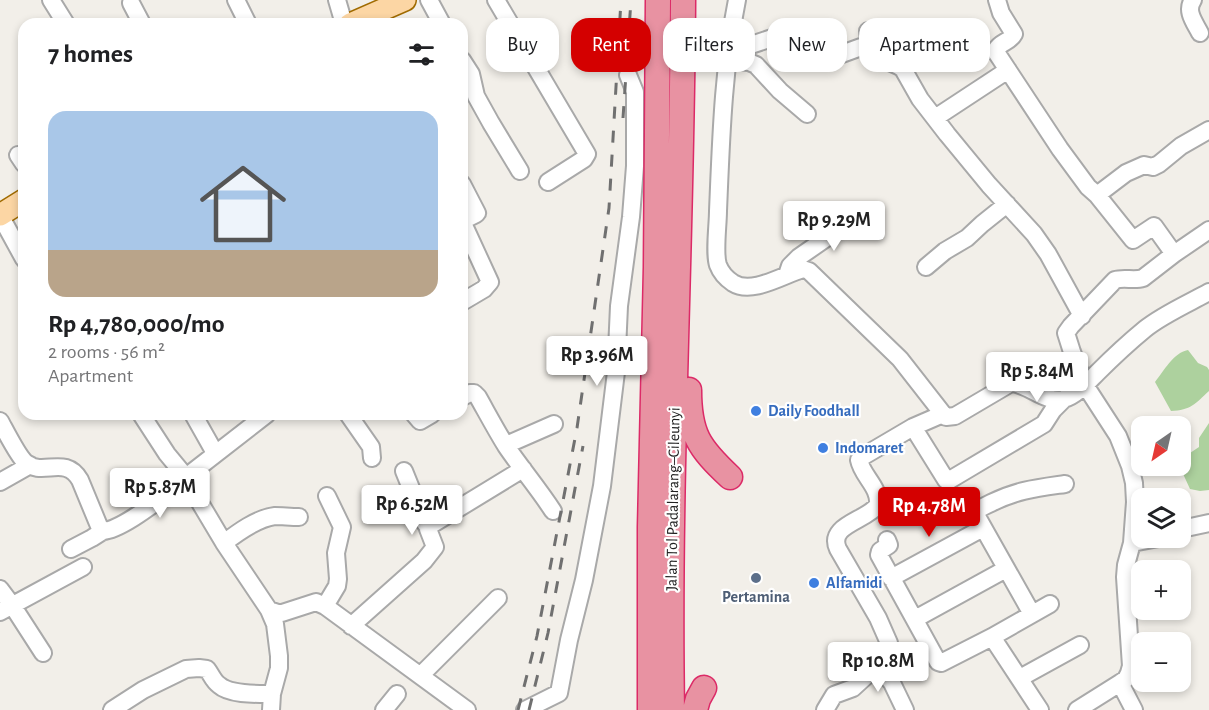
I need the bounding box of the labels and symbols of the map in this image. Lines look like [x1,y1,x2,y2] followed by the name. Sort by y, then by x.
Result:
[772,201,896,252] pin: Rp 9.29M
[535,336,659,387] pin: Rp 3.96M
[975,352,1099,403] pin: Rp 5.84M
[768,403,860,420] place label: Daily Foodhall
[749,404,763,418] marker: Daily Foodhall
[663,407,684,591] street label: Jalan Tol Padalarang–Cileunyi
[1131,416,1191,476] north arrow
[835,440,904,456] place label: Indomaret
[816,441,830,455] marker: Indomaret
[98,468,222,519] pin: Rp 5.87M
[350,485,474,536] pin: Rp 6.52M
[867,487,991,538] pin: Rp 4.78M
[749,571,763,585] marker: Pertamina
[826,575,882,591] place label: Alfamidi
[807,576,821,590] marker: Alfamidi
[722,589,790,605] place label: Pertamina
[816,642,940,693] pin: Rp 10.8M

